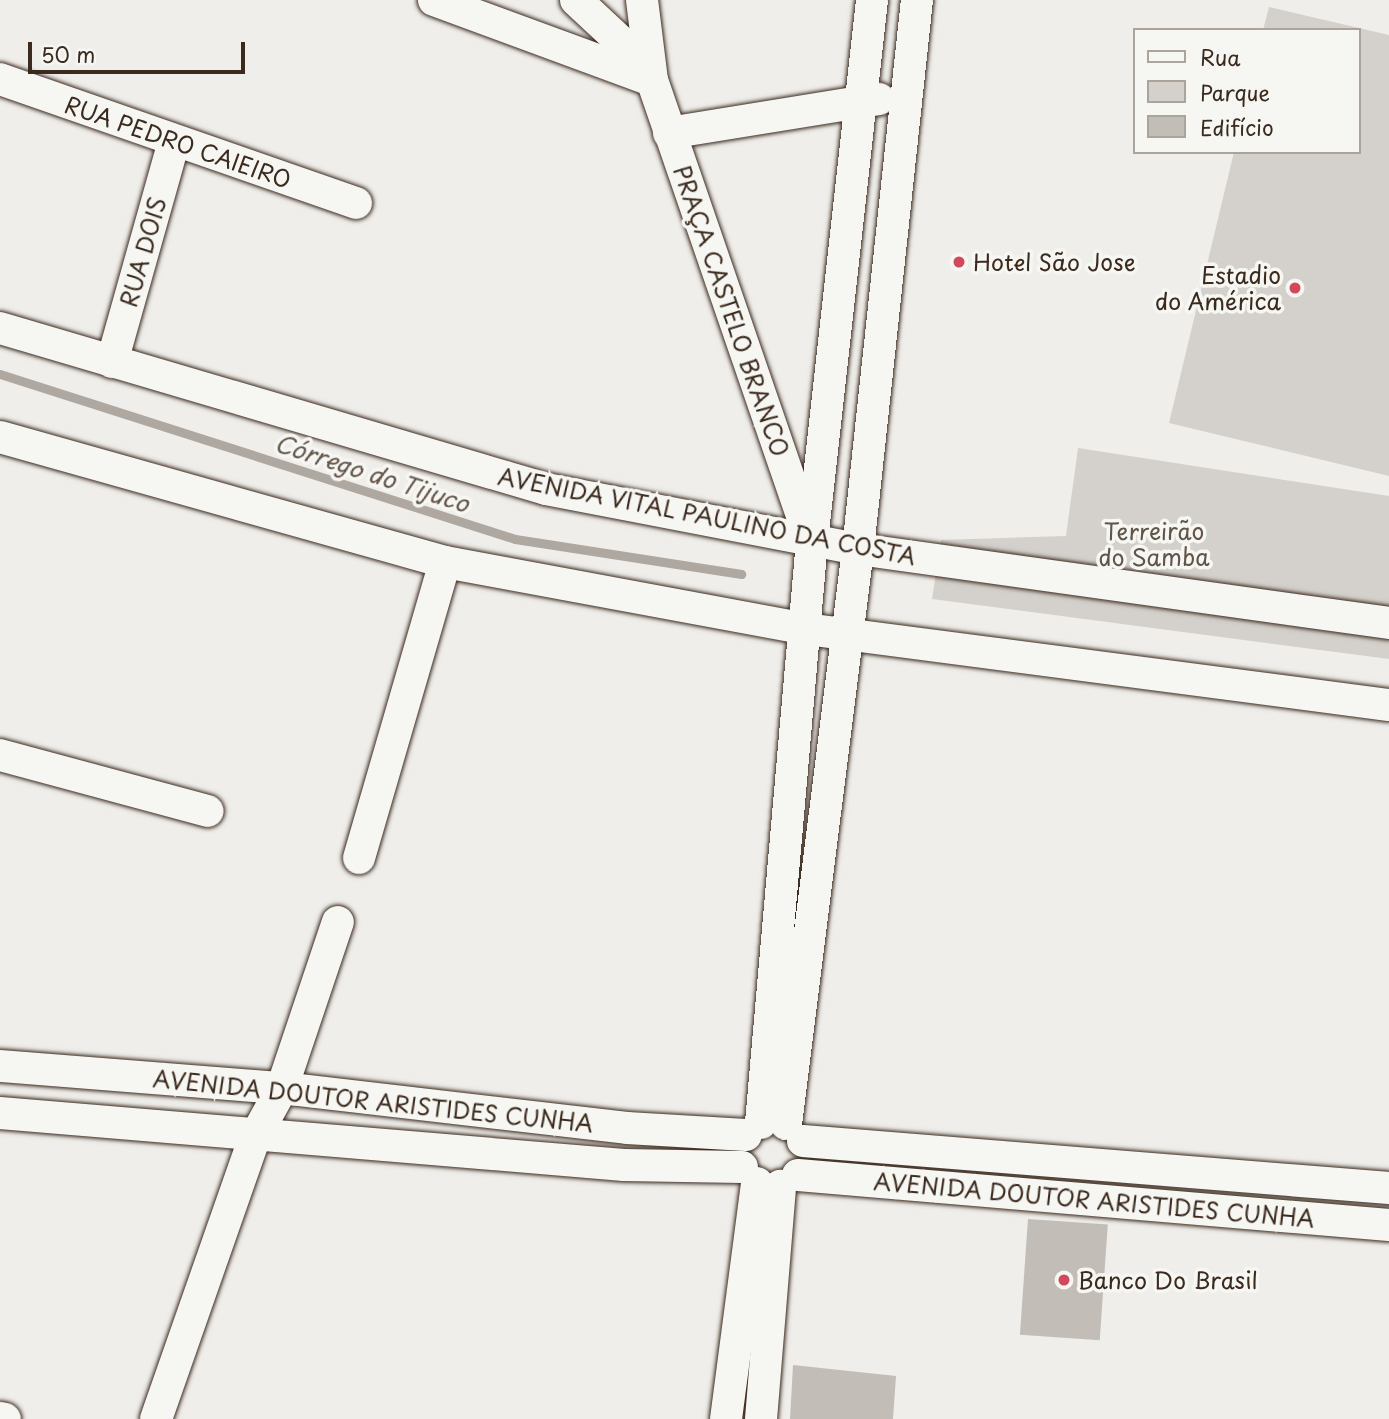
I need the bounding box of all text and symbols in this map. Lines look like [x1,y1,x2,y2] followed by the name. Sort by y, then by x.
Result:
[32,28,248,72] scale bar
[1134,28,1361,154] legend
[41,38,95,70] text: 50 m
[1200,41,1240,73] text: Rua
[1200,76,1270,108] text: Parque
[59,89,297,195] street label: RUA PEDRO CAIEIRO
[1200,111,1274,143] text: Edifício
[668,161,794,461] street label: PRAÇA CASTELO BRANCO
[114,193,172,311] street label: RUA DOIS
[973,248,1136,276] place label: Hotel São Jose
[951,254,967,270] marker: Hotel São Jose
[1154,261,1281,315] place label: Estadio do América
[1287,280,1303,296] marker: Estadio do América
[270,428,474,518] water label: Córrego do Tijuco
[498,462,916,570] street label: AVENIDA VITAL PAULINO DA COSTA
[1098,517,1210,571] park label: Terreirão do Samba
[151,1064,595,1138] street label: AVENIDA DOUTOR ARISTIDES CUNHA
[872,1167,1316,1233] street label: AVENIDA DOUTOR ARISTIDES CUNHA
[1078,1266,1257,1294] place label: Banco Do Brasil
[1056,1272,1072,1288] marker: Banco Do Brasil

